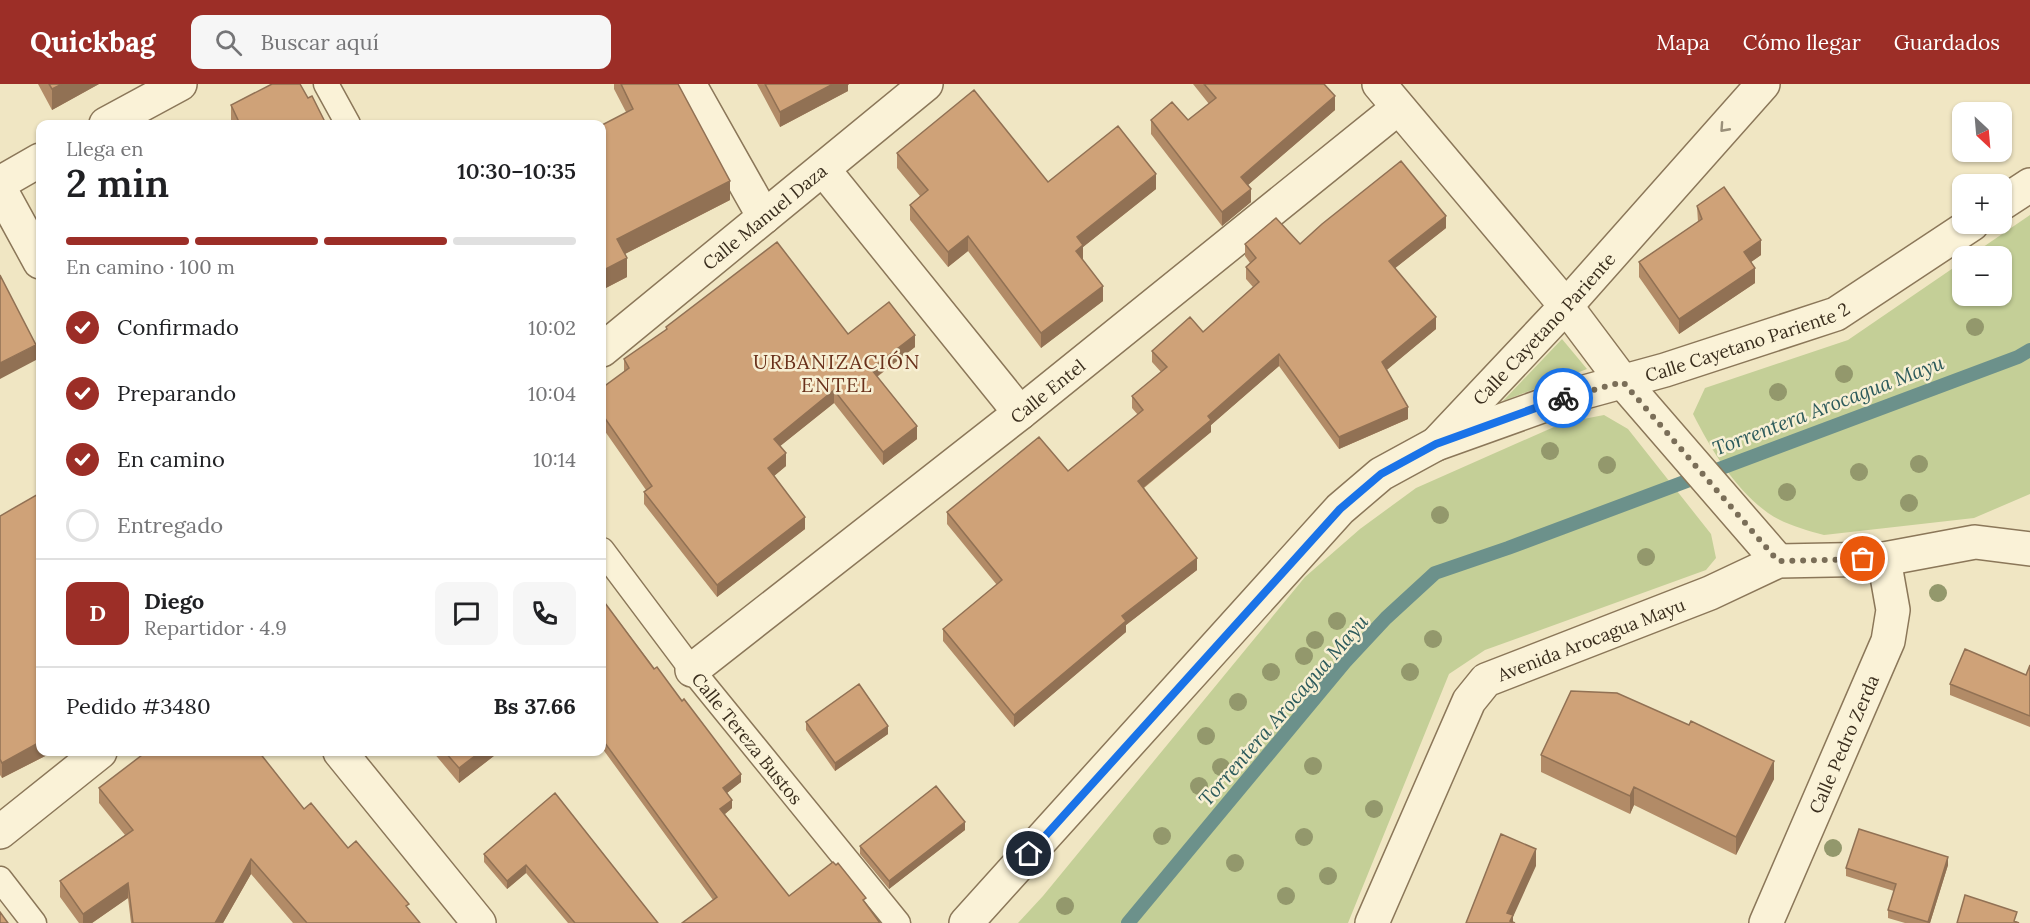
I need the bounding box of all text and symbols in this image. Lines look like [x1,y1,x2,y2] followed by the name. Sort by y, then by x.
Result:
[191,15,611,69] search box
[30,24,155,60] text: Quickbag
[212,26,245,59] icon: search
[260,28,379,56] text: Buscar aquí
[1656,29,1710,56] text: Mapa
[1743,29,1861,56] text: Cómo llegar
[1894,29,2000,56] text: Guardados
[1952,102,2012,162] north arrow
[1952,102,2012,306] map controls
[1720,121,1731,131] one-way arrow
[66,136,143,161] text: Llega en
[457,157,576,185] text: 10:30–10:35
[66,158,169,208] text: 2 min
[697,159,831,275] street label: Calle Manuel Daza
[1952,174,2012,234] button: +
[1952,246,2012,306] button: −
[1468,247,1620,410] street label: Calle Cayetano Pariente
[66,254,235,279] text: En camino · 100 m
[1642,297,1854,386] street label: Calle Cayetano Pariente 2
[66,311,99,344] icon: check
[117,313,239,341] text: Confirmado
[528,315,576,340] text: 10:02
[753,349,921,397] district label: URBANIZACIÓN ENTEL
[1709,349,1947,461] water label: Torrentera Arocagua Mayu
[1005,354,1090,428] street label: Calle Entel
[1533,368,1593,428] courier
[66,377,99,410] icon: check
[117,379,236,407] text: Preparando
[528,381,576,406] text: 10:04
[1547,382,1580,415] icon: bike
[66,443,99,476] icon: check
[117,445,225,473] text: En camino
[533,447,576,472] text: 10:14
[117,511,223,539] text: Entregado
[1837,533,1888,584] pin
[1846,542,1879,575] icon: bag
[435,582,498,645] button: chat
[513,582,576,645] button: phone
[144,587,204,615] text: Diego
[1493,592,1688,686] street label: Avenida Arocagua Mayu
[89,599,106,627] text: D
[1193,609,1373,811] water label: Torrentera Arocagua Mayu
[144,615,287,640] text: Repartidor · 4.9
[687,668,808,809] street label: Calle Tereza Bustos
[1803,671,1884,817] street label: Calle Pedro Zerda
[66,692,211,720] text: Pedido #3480
[493,692,576,720] text: Bs 37.66
[1003,828,1054,879] pin
[1012,837,1045,870] icon: home

